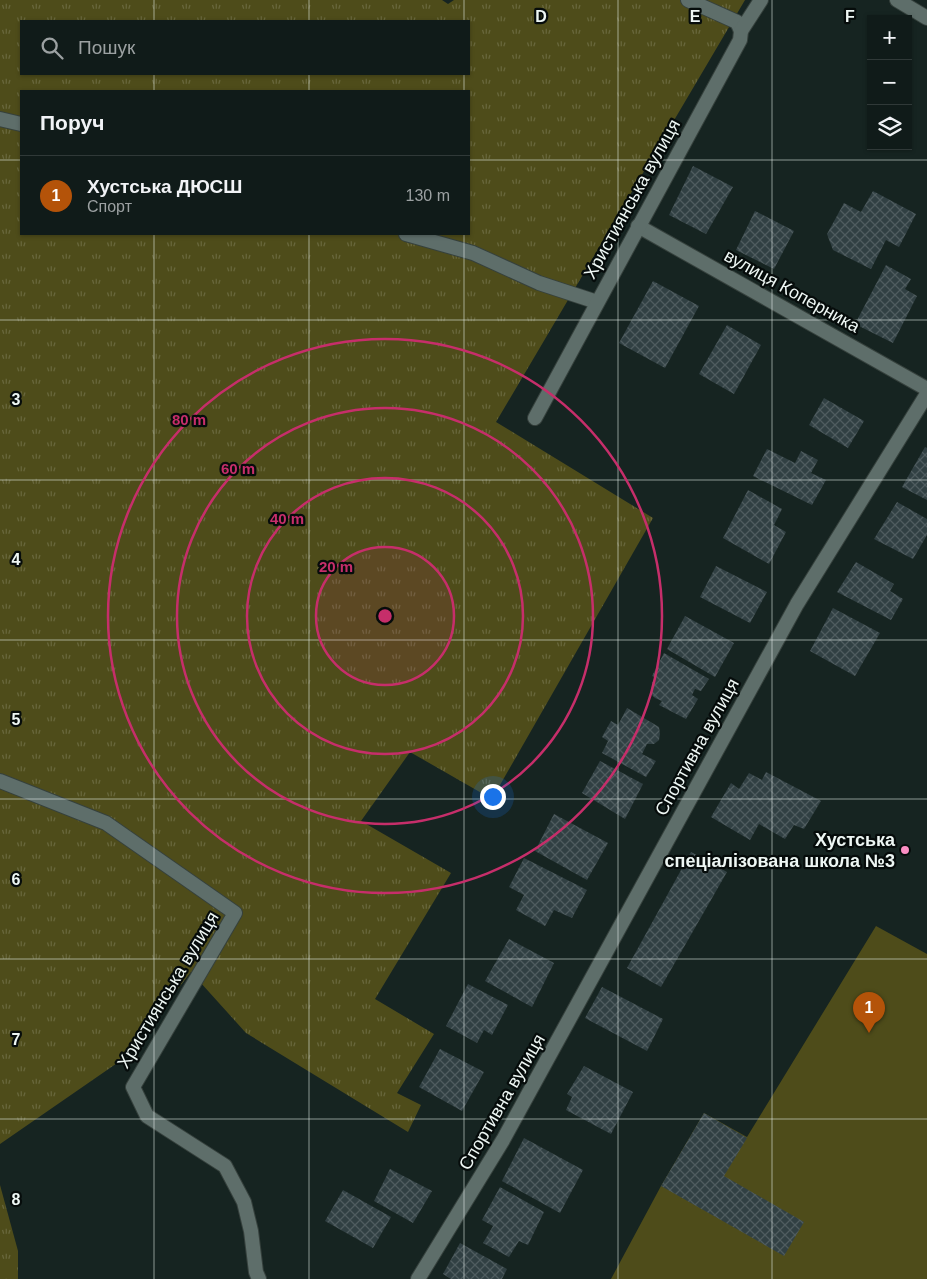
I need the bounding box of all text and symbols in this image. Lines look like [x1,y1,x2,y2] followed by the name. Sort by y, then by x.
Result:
[535,8,547,25] text: D
[690,8,701,25] text: E
[845,8,855,25] text: F
[867,15,912,150] map controls
[867,15,912,60] button: +
[20,20,470,75] search box
[38,34,66,62] icon: search
[78,37,135,58] text: Пошук
[867,60,912,105] button: −
[867,105,912,150] button: layers
[40,111,104,134] text: Поруч
[580,116,684,282] street label: Християнська вулиця
[87,176,242,197] text: Хустська ДЮСШ
[52,187,60,204] text: 1
[406,187,450,204] text: 130 m
[87,198,132,215] text: Спорт
[721,245,864,337] street label: вулиця Коперника
[12,391,21,408] text: 3
[172,411,206,428] text: 80 m
[221,460,255,477] text: 60 m
[270,510,304,527] text: 40 m
[12,551,21,568] text: 4
[319,558,353,575] text: 20 m
[376,607,394,625] centre of rings
[651,675,743,819] street label: Спортивна вулиця
[12,711,21,728] text: 5
[480,784,506,810] your location
[665,830,896,871] place label: Хустська спеціалізована школа №3
[899,844,911,856] marker: Хустська спеціалізована школа №3
[12,871,21,888] text: 6
[113,908,223,1072] street label: Християнська вулиця
[853,992,885,1033] pin: 1
[455,1030,549,1174] street label: Спортивна вулиця
[12,1031,21,1048] text: 7
[12,1191,21,1208] text: 8

